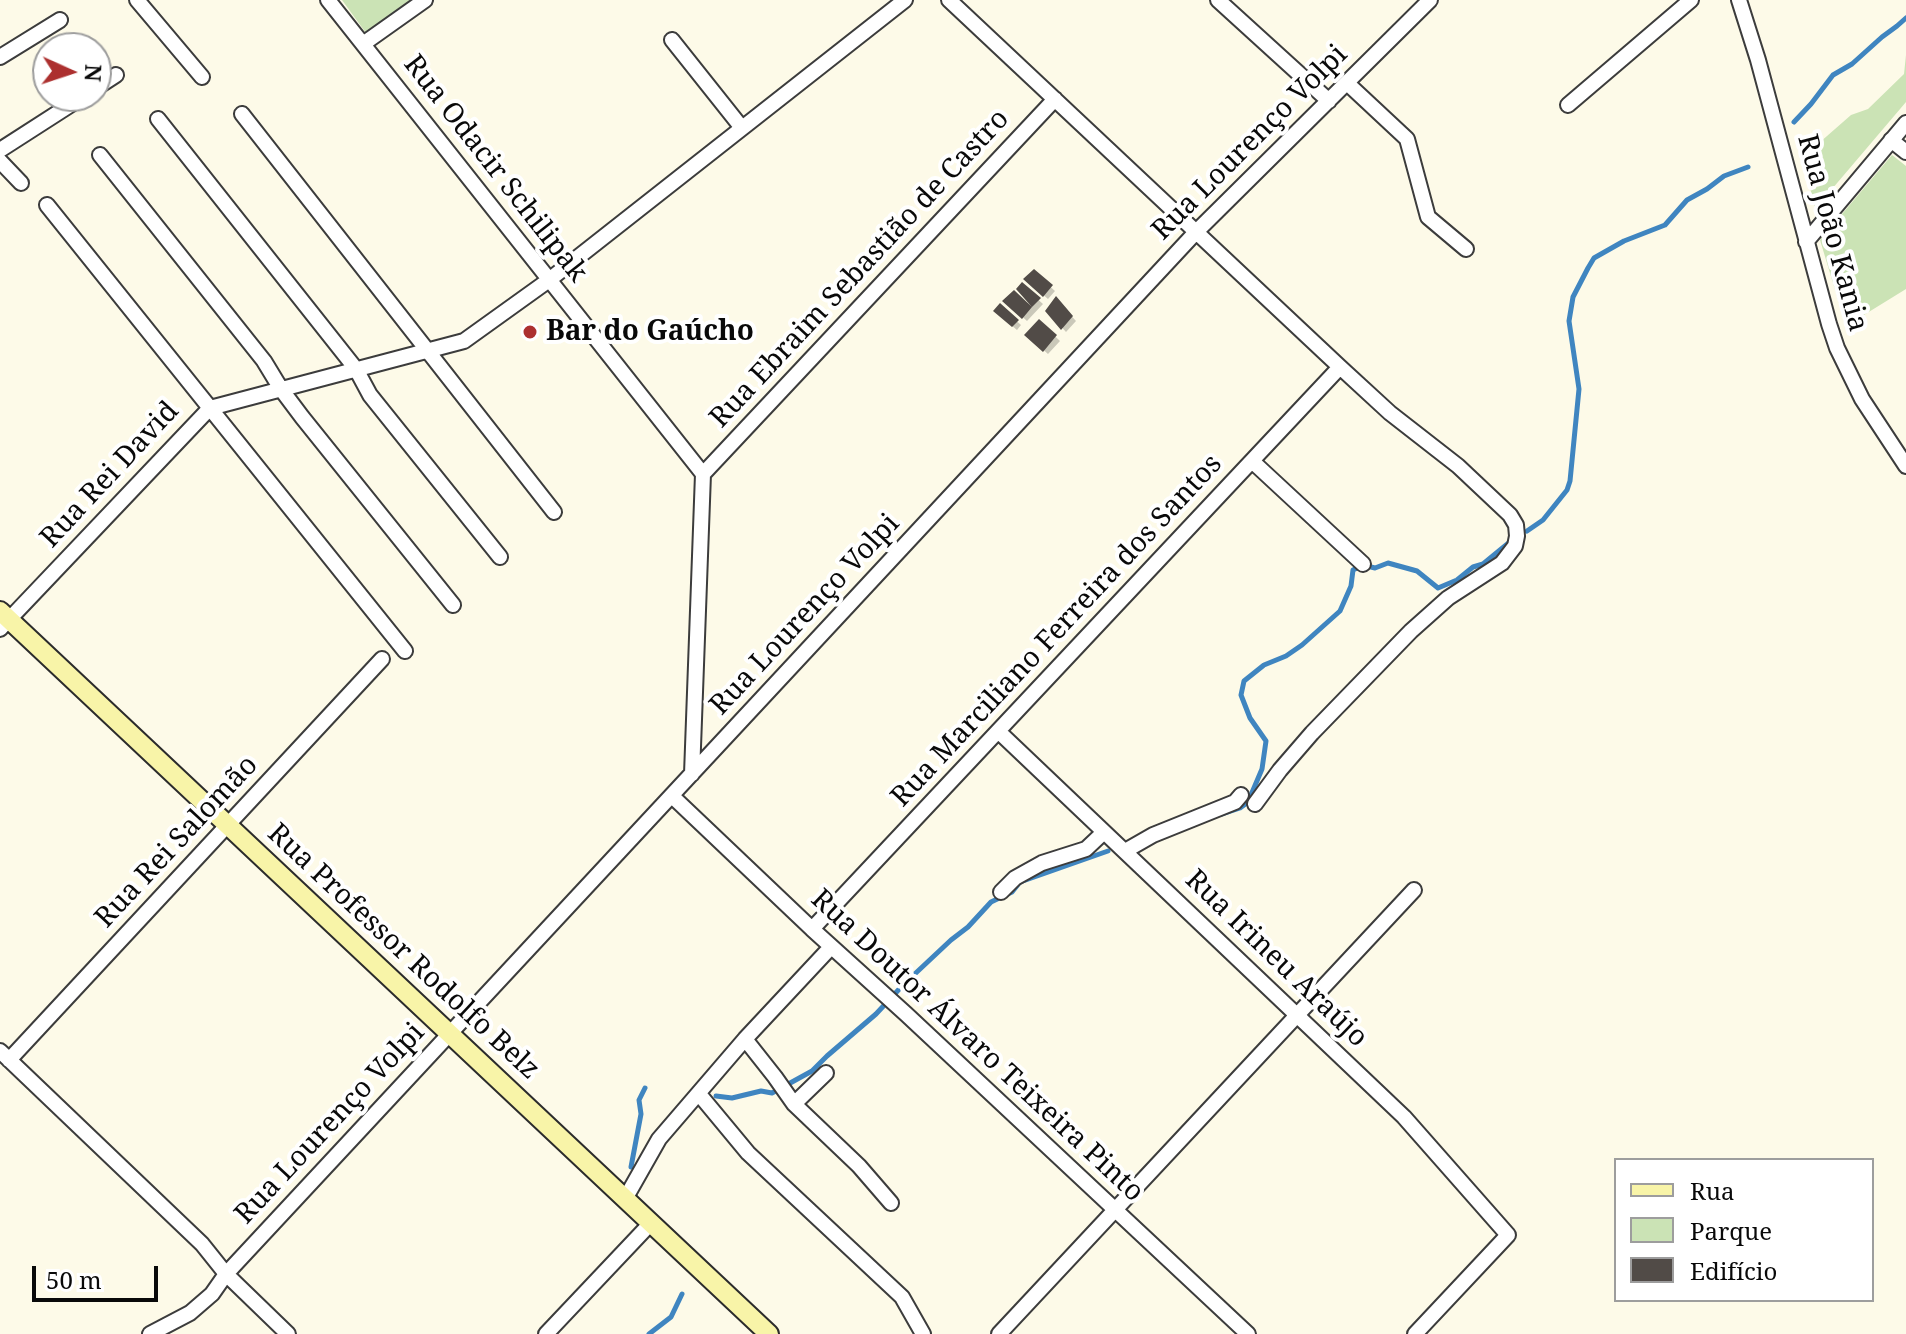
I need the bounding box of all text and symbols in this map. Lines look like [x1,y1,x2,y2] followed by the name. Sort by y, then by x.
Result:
[32,32,112,112] north arrow
[1145,38,1355,248] street label: Rua Lourenço Volpi
[396,49,594,289] street label: Rua Odacir Schilipak
[79,64,109,83] text: N
[703,103,1017,435] street label: Rua Ebraim Sebastião de Castro
[1790,131,1874,335] street label: Rua João Kania
[546,315,754,349] place label: Bar do Gaúcho
[521,323,539,341] marker: Bar do Gaúcho
[34,395,186,555] street label: Rua Rei David
[885,448,1229,814] street label: Rua Marciliano Ferreira dos Santos
[703,508,907,722] street label: Rua Lourenço Volpi
[89,749,265,935] street label: Rua Rei Salomão
[260,817,546,1087] street label: Rua Professor Rodolfo Belz
[1178,863,1374,1055] street label: Rua Irineu Araújo
[804,883,1150,1209] street label: Rua Doutor Álvaro Teixeira Pinto
[228,1017,432,1231] street label: Rua Lourenço Volpi
[1614,1158,1874,1302] legend
[1690,1174,1735,1207] text: Rua
[1690,1214,1772,1247] text: Parque
[36,1250,162,1300] scale bar
[1690,1254,1777,1287] text: Edifício
[46,1263,102,1296] text: 50 m

